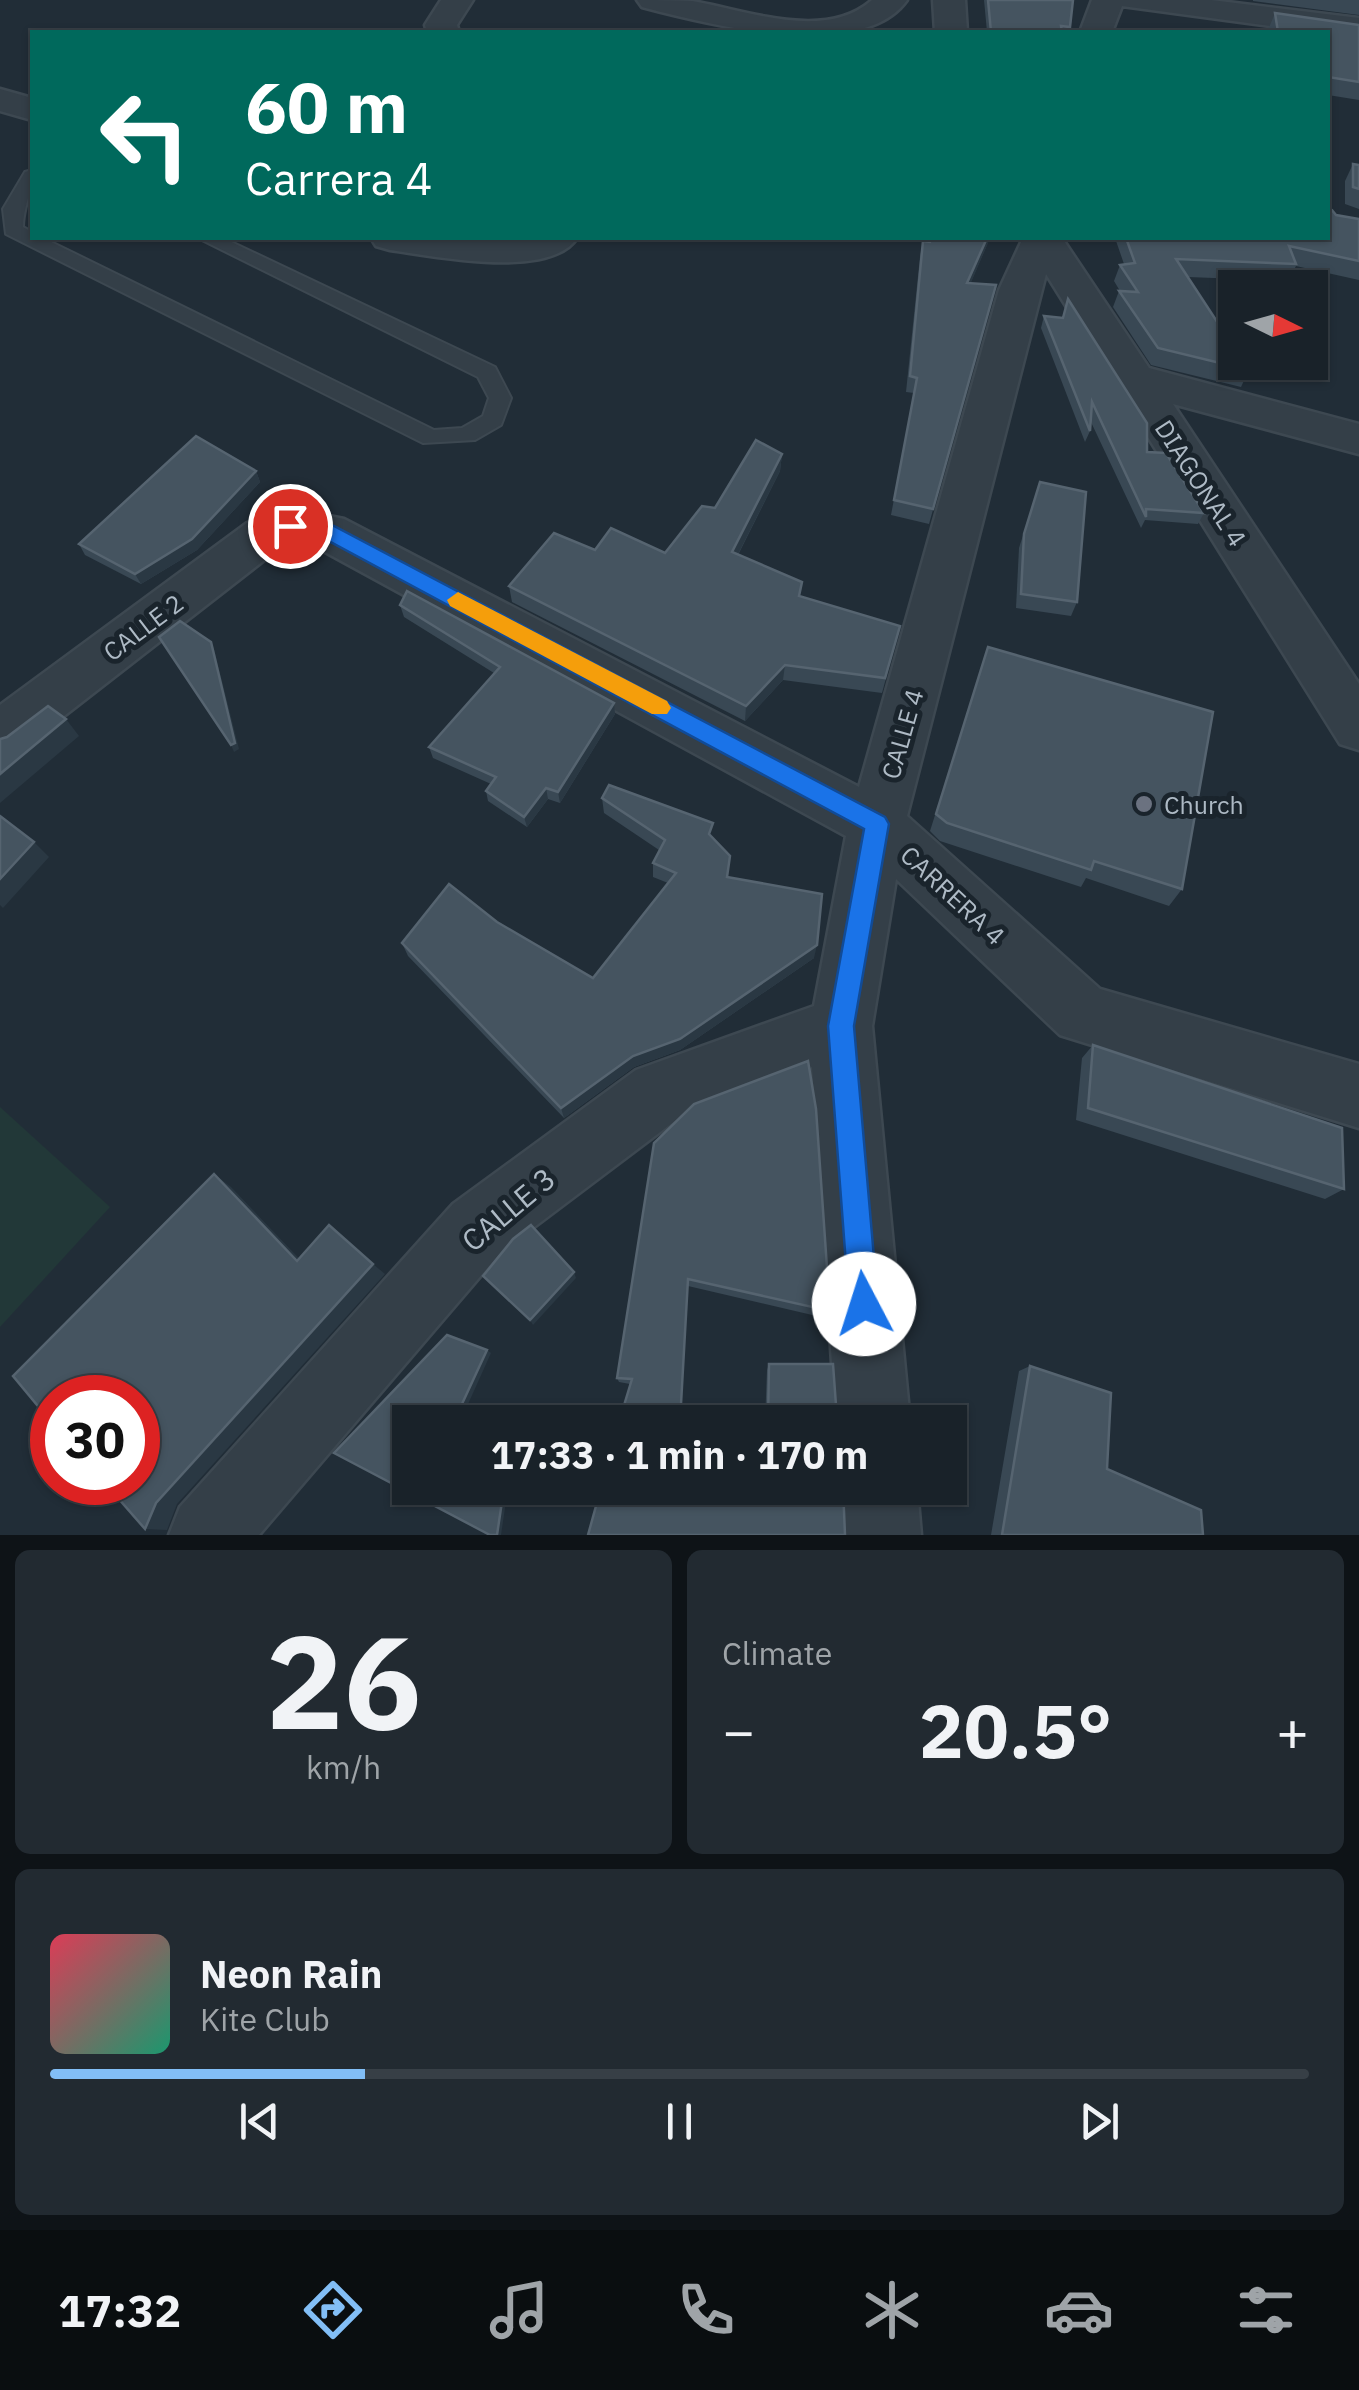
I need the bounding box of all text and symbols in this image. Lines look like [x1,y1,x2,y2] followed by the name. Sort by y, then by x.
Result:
[245,61,408,152] text: 60 m
[80,70,210,200] icon: left
[245,149,432,207] text: Carrera 4
[1218,270,1328,380] north arrow
[1218,270,1328,380] map controls
[1148,413,1254,553] street label: DIAGONAL 4
[248,484,333,569] pin
[263,499,318,554] icon: arrive
[96,586,190,668] street label: CALLE 2
[873,685,931,783] street label: CALLE 4
[1164,788,1244,821] place label: Church
[1133,793,1155,815] marker: Church
[894,838,1012,952] street label: CARRERA 4
[453,1159,563,1259] street label: CALLE 3
[812,1252,916,1356] position arrow
[30,1375,160,1505] speed limit sign: 30
[491,1430,868,1479] text: 17:33 · 1 min · 170 m
[265,1596,422,1765] text: 26
[722,1632,832,1674] text: Climate
[919,1681,1112,1779] text: 20.5°
[722,1695,755,1766] text: −
[1276,1695,1309,1766] text: +
[306,1746,381,1788] text: km/h
[200,1949,382,1998] text: Neon Rain
[200,1998,330,2040] text: Kite Club
[232,2094,287,2149] icon: previous
[652,2094,707,2149] icon: pause
[1072,2094,1127,2149] icon: next
[298,2275,368,2345] icon: directions
[484,2275,554,2345] icon: music
[671,2275,741,2345] icon: phone
[857,2275,927,2345] icon: climate
[1044,2275,1114,2345] icon: car
[1231,2275,1301,2345] icon: filters
[58,2281,181,2339] text: 17:32

